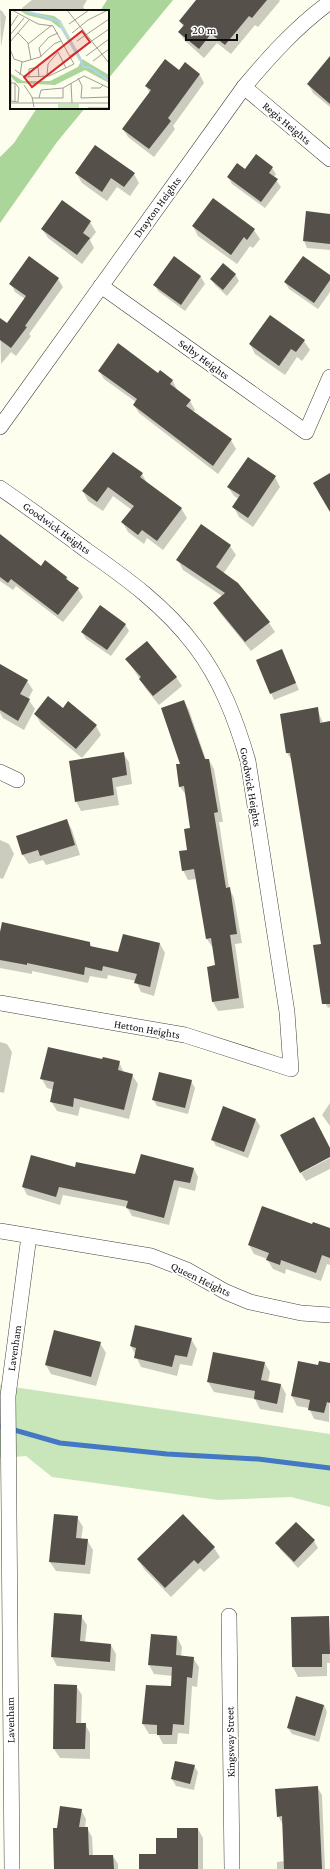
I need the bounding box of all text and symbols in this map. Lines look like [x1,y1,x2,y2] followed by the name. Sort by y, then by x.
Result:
[10,10,109,109] inset map
[186,16,237,42] scale bar
[192,23,217,37] text: 20 m
[260,99,314,147] street label: Regis Heights
[131,174,184,240] street label: Drayton Heights
[176,337,232,382] street label: Selby Heights
[20,499,93,557] street label: Goodwick Heights
[237,746,264,828] street label: Goodwick Heights
[113,1017,181,1042] street label: Hetton Heights
[169,1259,233,1300] street label: Queen Heights
[5,1324,23,1372] street label: Lavenham
[4,1697,16,1743] street label: Lavenham
[223,1706,238,1777] street label: Kingsway Street

